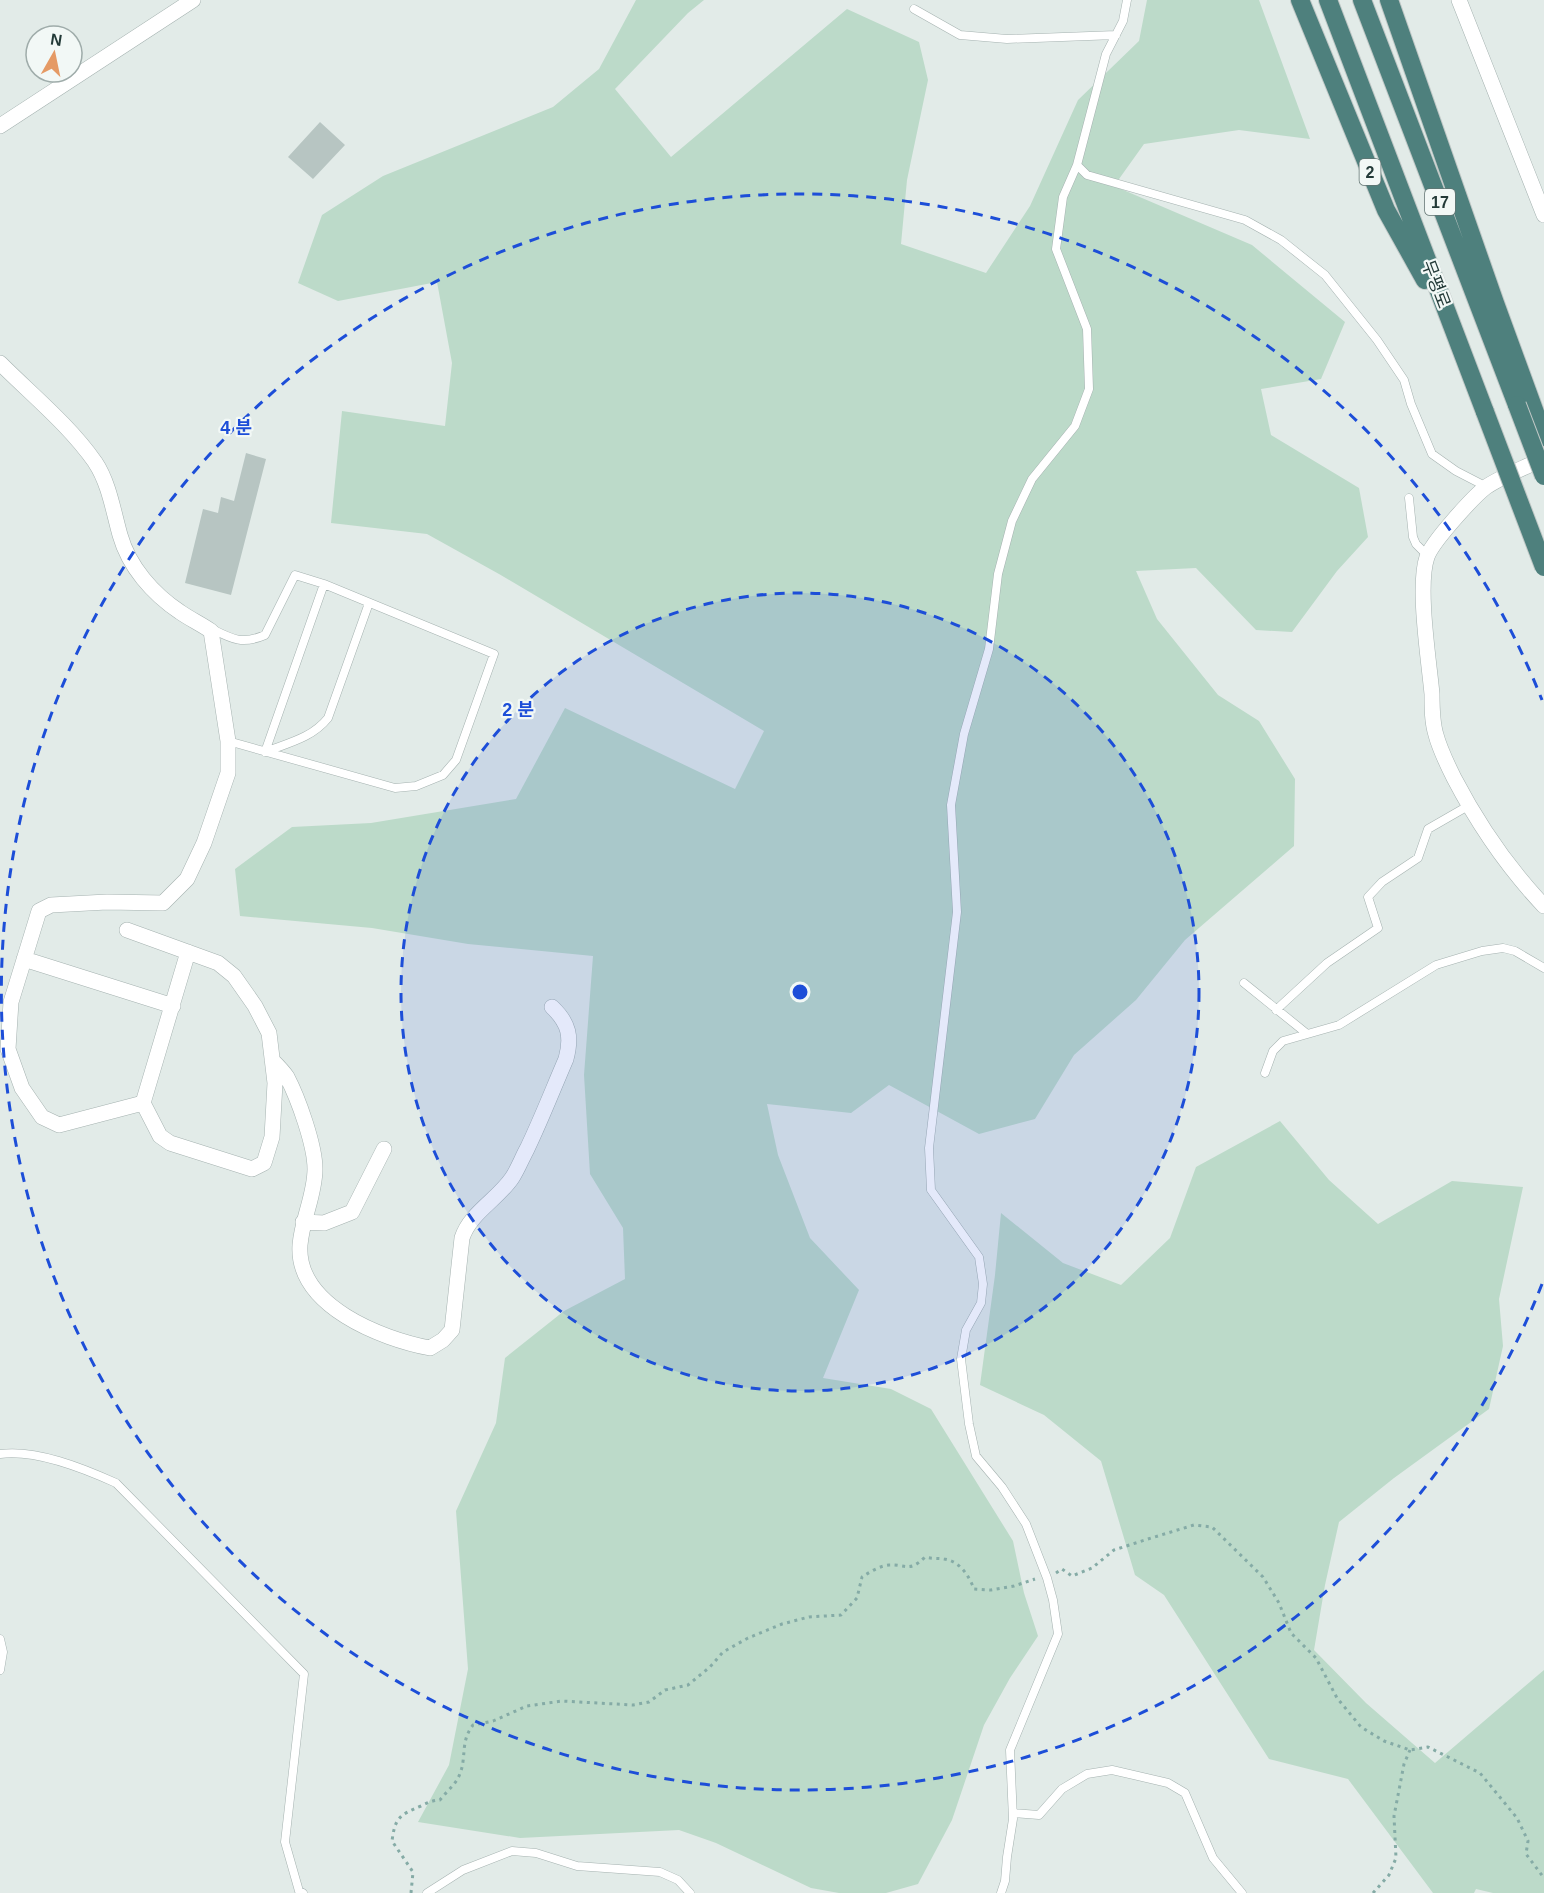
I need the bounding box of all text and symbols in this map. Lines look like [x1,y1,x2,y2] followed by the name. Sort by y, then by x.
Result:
[24,24,84,84] north arrow
[49,30,63,49] text: N
[1360,159,1380,185] road number: 2
[1425,189,1455,215] road number: 17
[1418,257,1454,311] street label: 무평로
[220,418,252,438] text: 4 분
[502,700,534,720] text: 2 분
[790,982,810,1002] centre of rings

